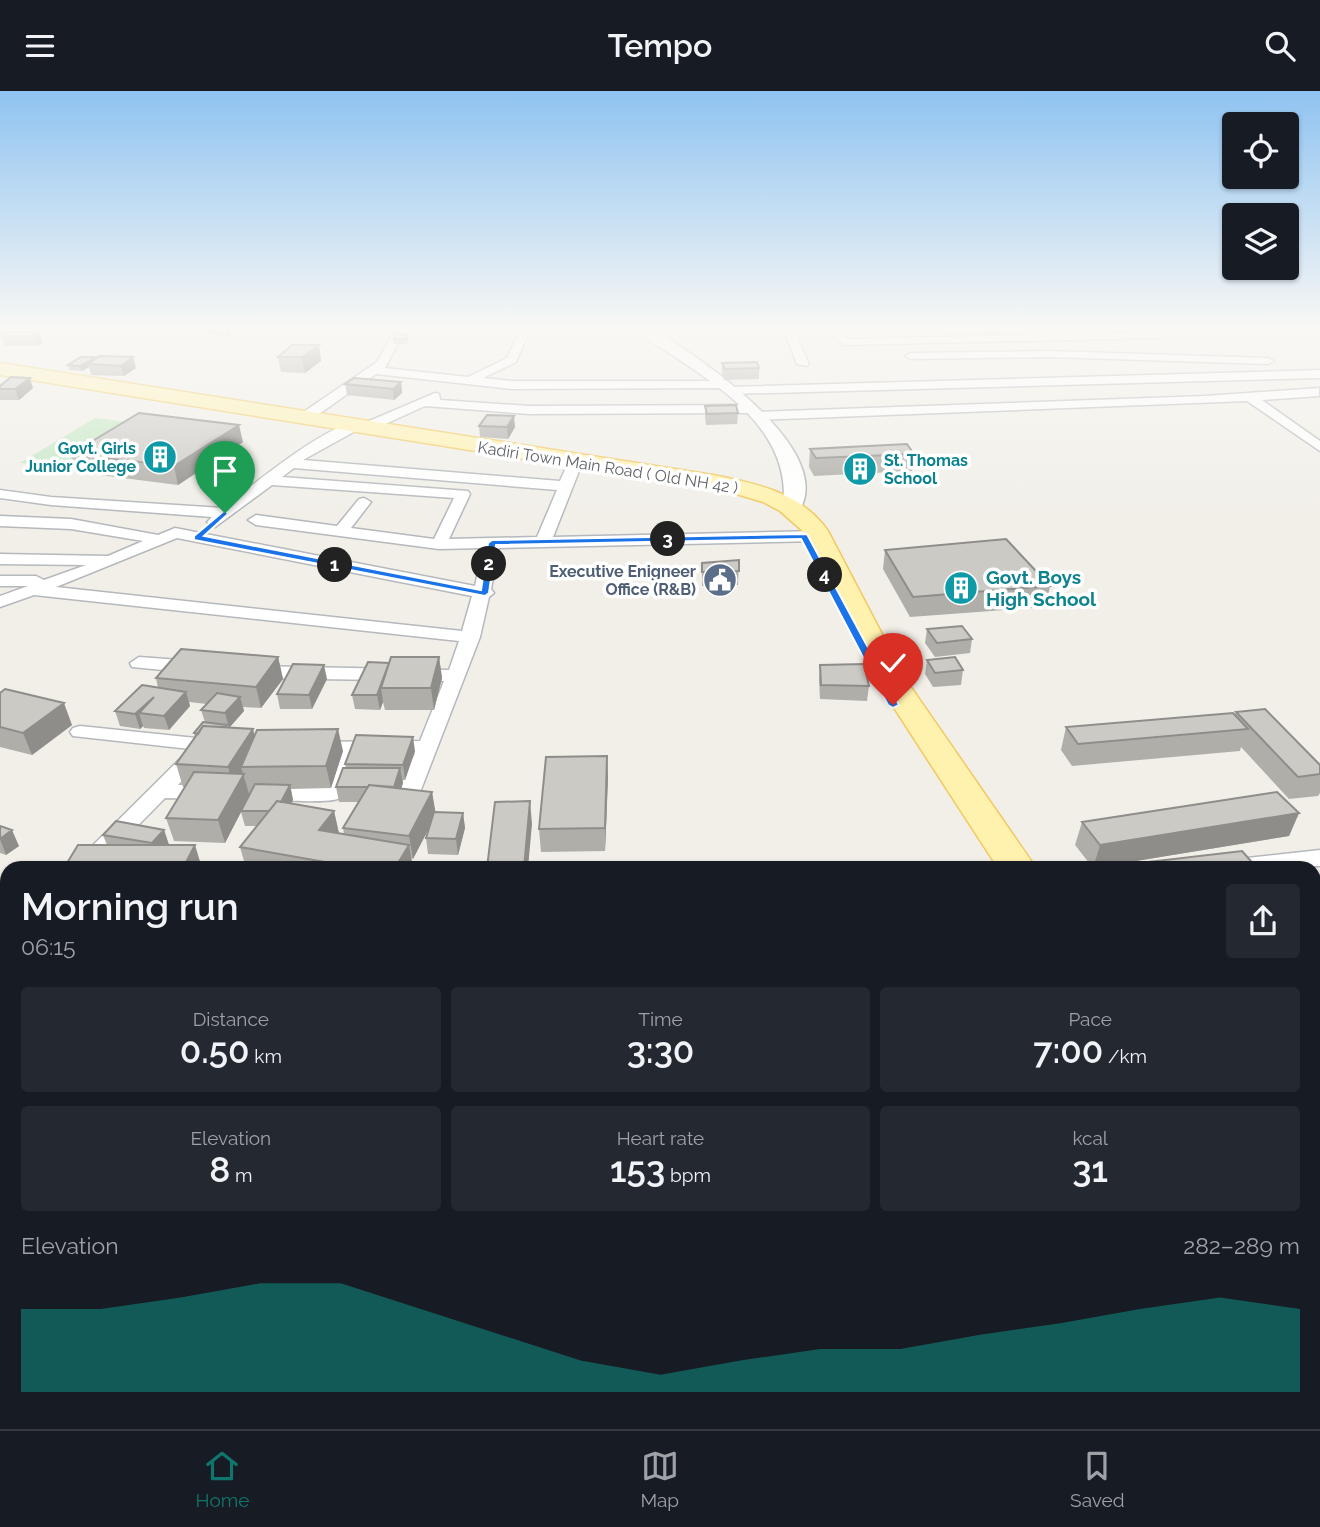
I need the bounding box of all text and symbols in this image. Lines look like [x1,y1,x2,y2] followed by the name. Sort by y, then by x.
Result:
[21,27,59,65] icon: menu
[608,27,712,64] text: Tempo
[1261,27,1299,65] icon: search
[1222,112,1299,280] map controls
[1222,112,1299,189] button: locate
[1222,203,1299,280] button: layers
[141,438,179,476] building icon: Govt. Girls Junior College
[476,438,739,497] street label: Kadiri Town Main Road ( Old NH 42 )
[25,439,136,476] place label: Govt. Girls Junior College
[195,441,255,513] pin
[841,450,879,488] building icon: St. Thomas School
[884,451,968,488] place label: St. Thomas School
[206,452,244,490] icon: arrive
[650,521,686,557] pin: 3
[662,527,673,549] text: 3
[318,547,352,582] pin: 1
[472,547,506,581] pin: 2
[483,552,494,574] text: 2
[330,553,339,575] text: 1
[808,557,842,593] pin: 4
[701,561,739,599] public building icon: Executive Enigneer Office (R&B)
[549,562,696,599] place label: Executive Enigneer Office (R&B)
[819,563,830,585] text: 4
[986,566,1097,610] place label: Govt. Boys High School
[942,569,980,607] building icon: Govt. Boys High School
[863,633,923,705] pin
[874,644,912,682] icon: check
[21,884,239,929] text: Morning run
[1226,884,1300,958] button: share
[21,933,76,960] text: 06:15
[193,1008,269,1030] text: Distance
[638,1008,683,1030] text: Time
[1068,1008,1112,1030] text: Pace
[180,1030,250,1071] text: 0.50
[627,1030,694,1071] text: 3:30
[1033,1030,1103,1071] text: 7:00
[250,1045,282,1067] text: km
[1103,1045,1147,1067] text: /km
[190,1127,271,1149] text: Elevation
[617,1127,704,1149] text: Heart rate
[1072,1127,1108,1149] text: kcal
[209,1149,230,1190] text: 8
[610,1149,665,1190] text: 153
[1072,1149,1108,1190] text: 31
[230,1164,253,1186] text: m
[665,1164,711,1186] text: bpm
[21,1232,119,1259] text: Elevation
[1183,1232,1300,1259] text: 282–289 m
[196,1447,249,1511] tab: Home
[640,1447,679,1511] tab: Map
[1070,1447,1124,1511] tab: Saved

